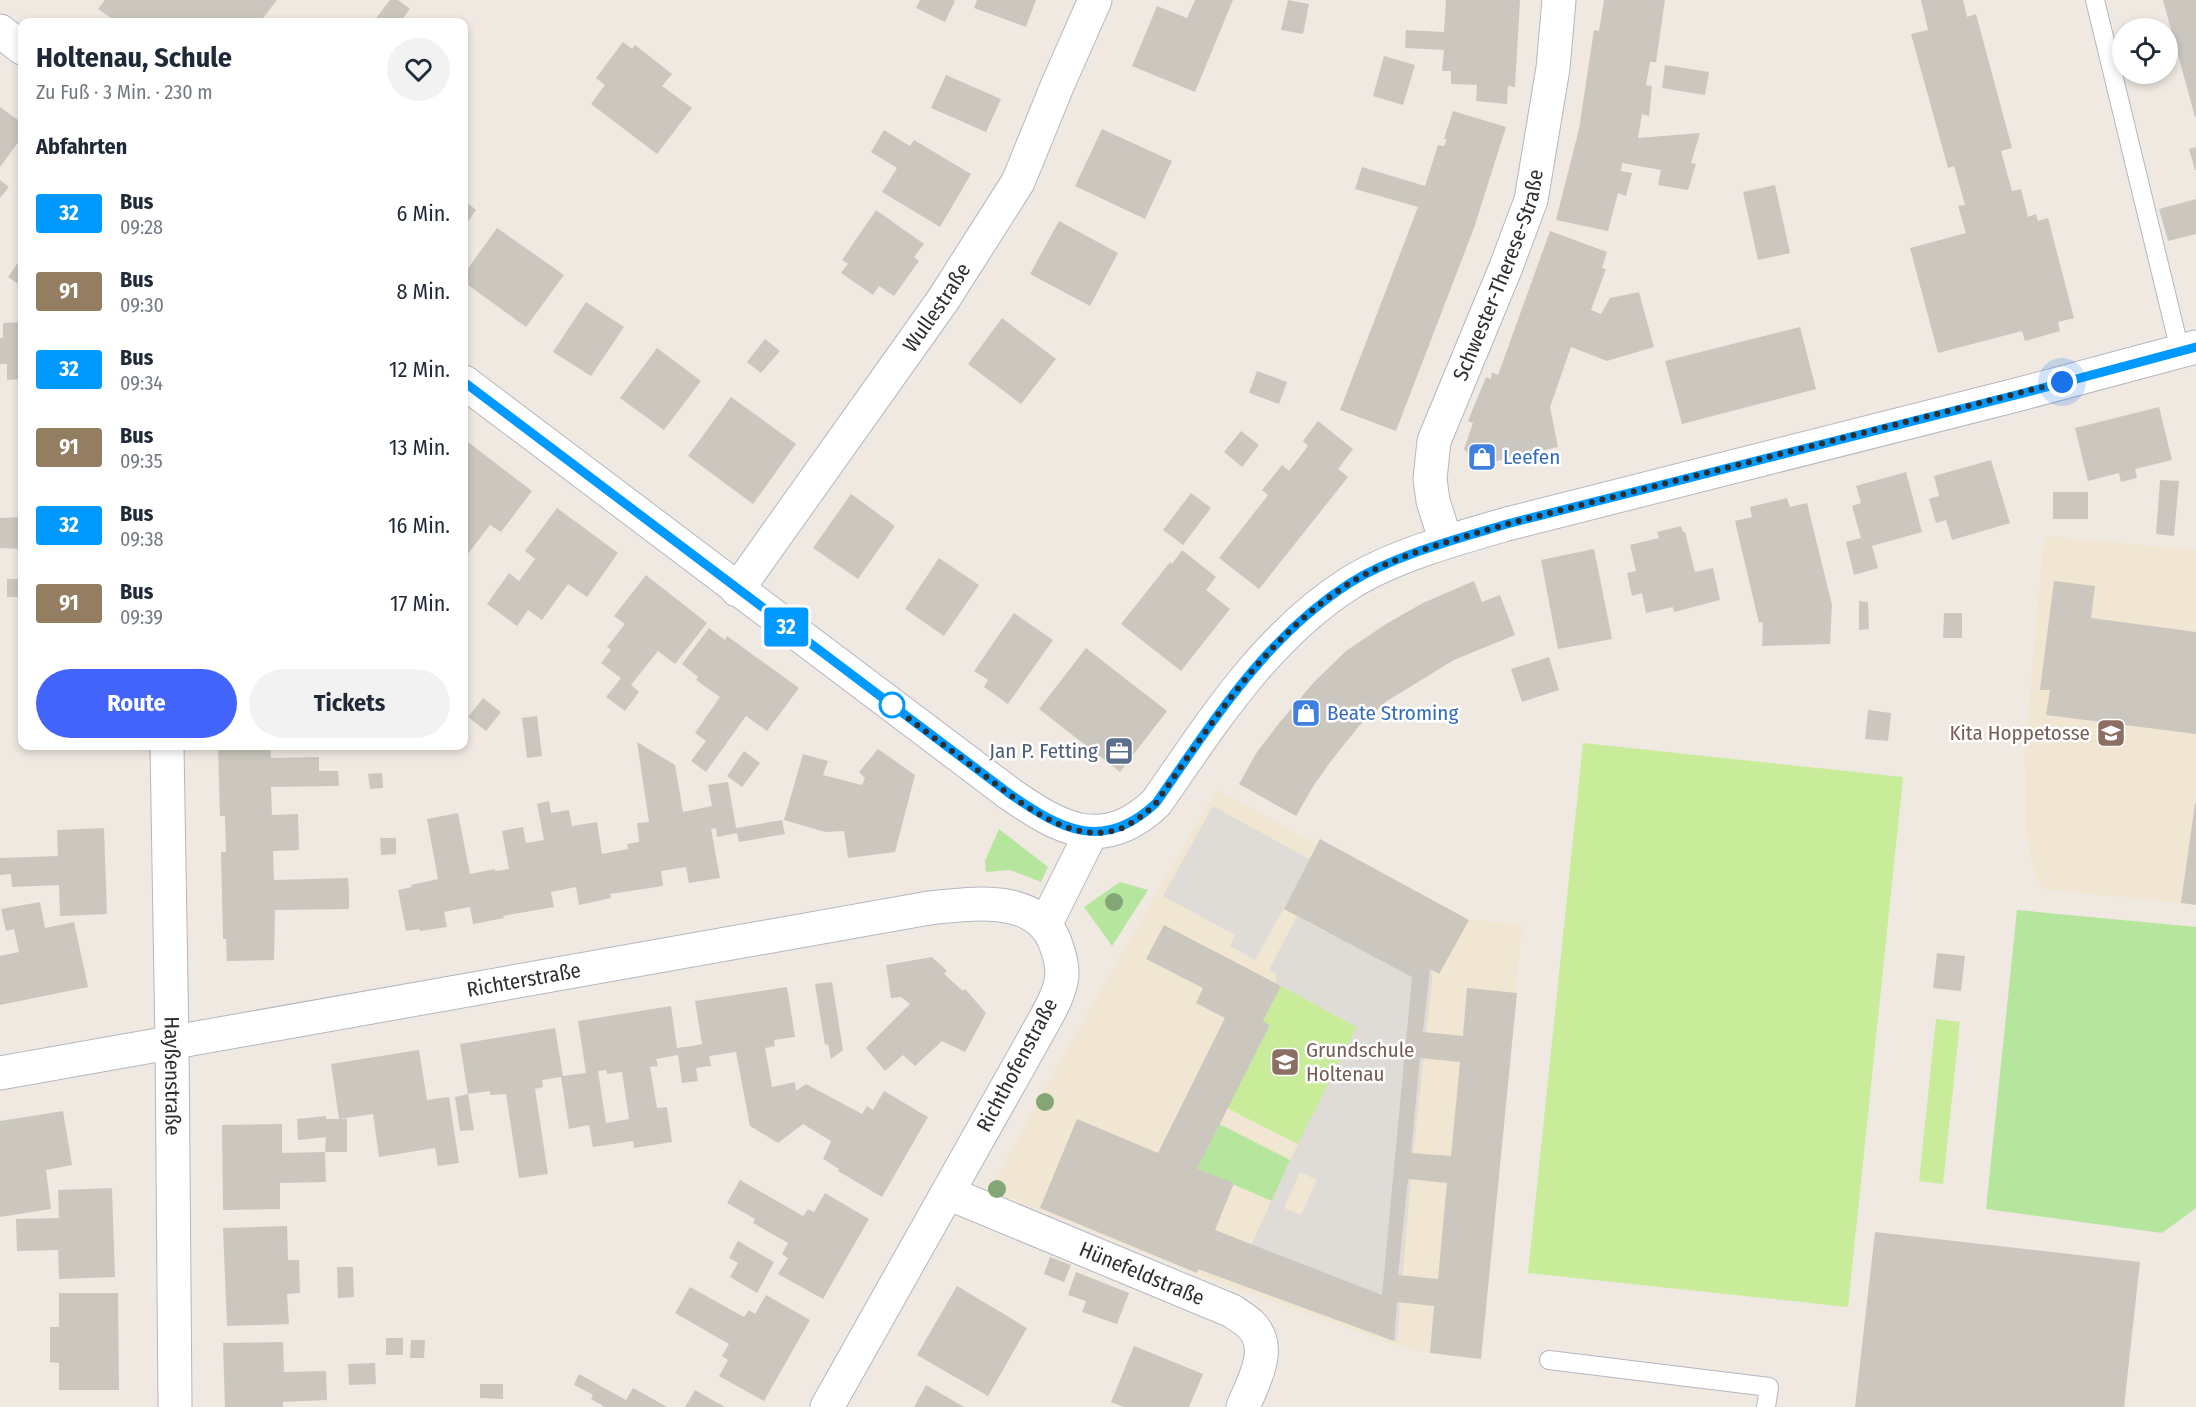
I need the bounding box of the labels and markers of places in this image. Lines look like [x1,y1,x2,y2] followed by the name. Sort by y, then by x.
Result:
[1466,441,1498,473] shop icon: Leefen
[1503,444,1560,470] place label: Leefen
[879,692,905,718] unlabelled marker
[1290,697,1322,729] shop icon: Beate Stroming
[1327,700,1458,726] place label: Beate Stroming
[2095,717,2127,749] school or university icon: Kita Hoppetosse
[1949,720,2090,746] place label: Kita Hoppetosse
[1103,735,1135,767] office icon: Jan P. Fetting
[989,738,1098,764] place label: Jan P. Fetting
[1306,1037,1415,1087] place label: Grundschule Holtenau
[1269,1046,1301,1078] school or university icon: Grundschule Holtenau

